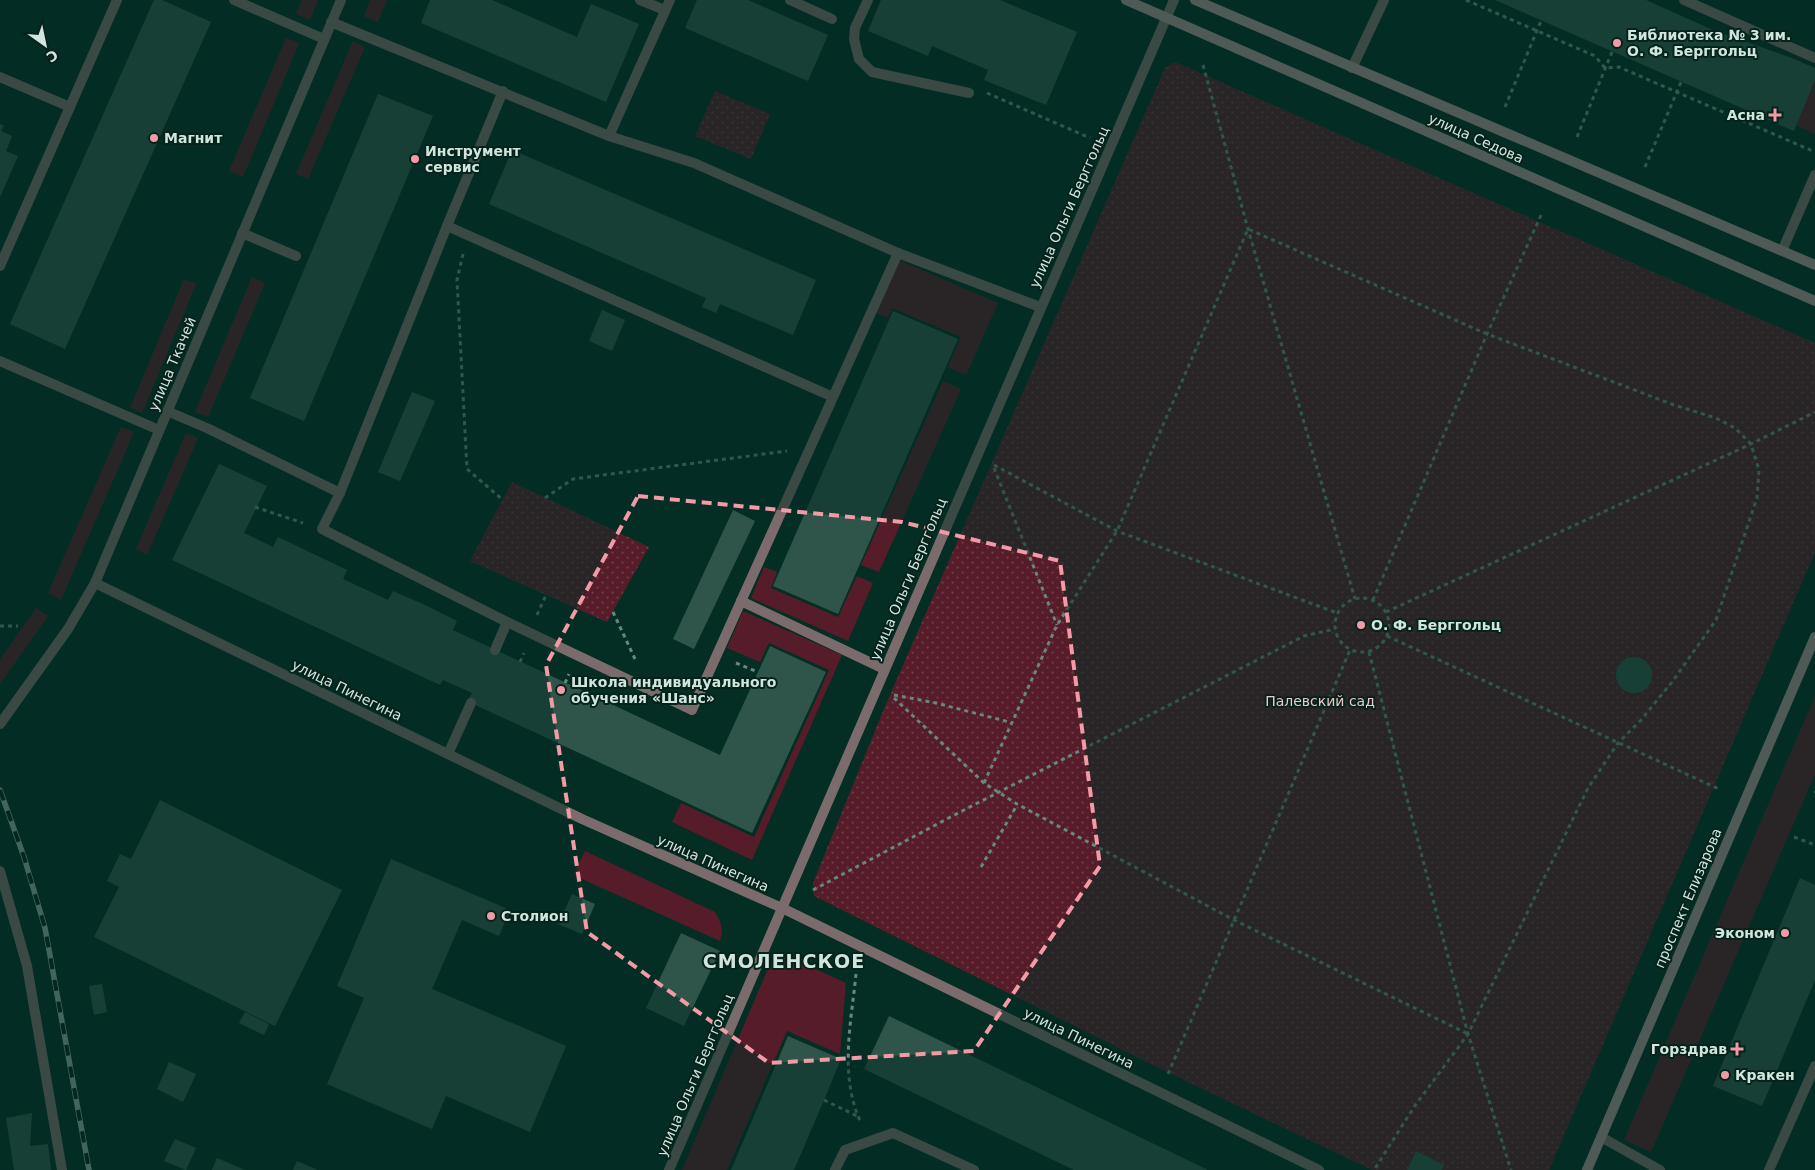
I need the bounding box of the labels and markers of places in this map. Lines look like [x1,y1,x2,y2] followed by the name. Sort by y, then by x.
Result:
[1627,27,1791,59] place label: Библиотека № 3 им. О. Ф. Берггольц
[1611,37,1623,49] marker: Библиотека № 3 им. О. Ф. Берггольц
[1727,107,1765,123] place label: Асна
[1769,109,1781,121] marker: Асна
[164,130,223,146] place label: Магнит
[148,132,160,144] marker: Магнит
[425,143,522,175] place label: Инструмент сервис
[409,153,421,165] marker: Инструмент сервис
[1371,617,1501,633] place label: О. Ф. Берггольц
[1355,619,1367,631] marker: О. Ф. Берггольц
[571,674,777,706] place label: Школа индивидуального обучения «Шанс»
[555,684,567,696] marker: Школа индивидуального обучения «Шанс»
[501,908,568,924] place label: Столион
[485,910,497,922] marker: Столион
[1715,925,1775,941] place label: Эконом
[1779,927,1791,939] marker: Эконом
[1651,1041,1727,1057] place label: Горздрав
[1731,1043,1743,1055] marker: Горздрав
[1735,1067,1795,1083] place label: Кракен
[1719,1069,1731,1081] marker: Кракен

